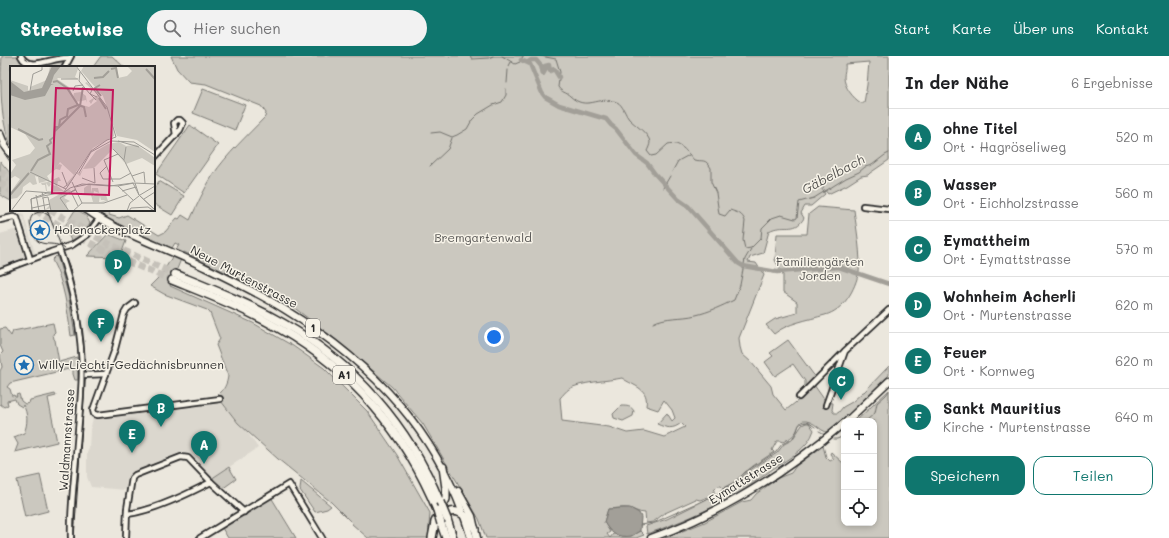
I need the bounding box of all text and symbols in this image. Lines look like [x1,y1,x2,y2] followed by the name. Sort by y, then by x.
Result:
[147,10,427,46] search box
[20,16,123,41] text: Streetwise
[161,17,183,39] icon: search
[193,18,281,38] text: Hier suchen
[894,19,930,38] text: Start
[952,19,991,38] text: Karte
[1013,19,1074,38] text: Über uns
[1096,19,1149,38] text: Kontakt
[10,66,155,211] inset map
[905,71,1009,93] text: In der Nähe
[1071,74,1153,91] text: 6 Ergebnisse
[943,118,1017,138] text: ohne Titel
[913,128,923,145] text: A
[1116,128,1153,145] text: 520 m
[943,138,1066,155] text: Ort · Hagröseliweg
[798,150,867,197] water label: Gäbelbach
[943,174,997,194] text: Wasser
[914,184,922,201] text: B
[1115,184,1153,201] text: 560 m
[943,194,1079,211] text: Ort · Eichholzstrasse
[29,219,51,241] place icon: Holenackerplatz
[54,221,151,237] place label: Holenackerplatz
[434,229,532,245] park label: Bremgartenwald
[943,230,1030,250] text: Eymattheim
[913,240,923,257] text: C
[1116,240,1153,257] text: 570 m
[188,241,301,311] street label: Neue Murtenstrasse
[105,250,131,283] pin: D
[943,250,1071,267] text: Ort · Eymattstrasse
[776,253,864,283] park label: Familiengärten Jorden
[943,286,1076,306] text: Wohnheim Acherli
[913,296,923,313] text: D
[1115,296,1153,313] text: 620 m
[943,306,1072,323] text: Ort · Murtenstrasse
[88,309,114,342] pin: F
[306,319,320,337] road number: 1
[484,327,504,347] your location
[943,342,987,362] text: Feuer
[914,352,922,369] text: E
[1115,352,1153,369] text: 620 m
[13,354,35,376] place icon: Willy-Liechti-Gedächnisbrunnen
[38,356,224,372] place label: Willy-Liechti-Gedächnisbrunnen
[943,362,1035,379] text: Ort · Kornweg
[333,366,355,384] road number: A1
[828,367,854,400] pin: C
[54,388,78,492] street label: Waldmannstrasse
[148,394,174,427] pin: B
[943,398,1061,418] text: Sankt Mauritius
[914,408,922,425] text: F
[1115,408,1153,425] text: 640 m
[841,418,877,526] map controls
[841,418,877,454] button: +
[943,418,1091,435] text: Kirche · Murtenstrasse
[119,420,145,453] pin: E
[191,431,217,464] pin: A
[705,449,786,507] street label: Eymattstrasse
[841,454,877,490] button: −
[905,456,1025,495] button: Speichern
[1033,456,1153,495] button: Teilen
[841,490,877,526] button: locate

